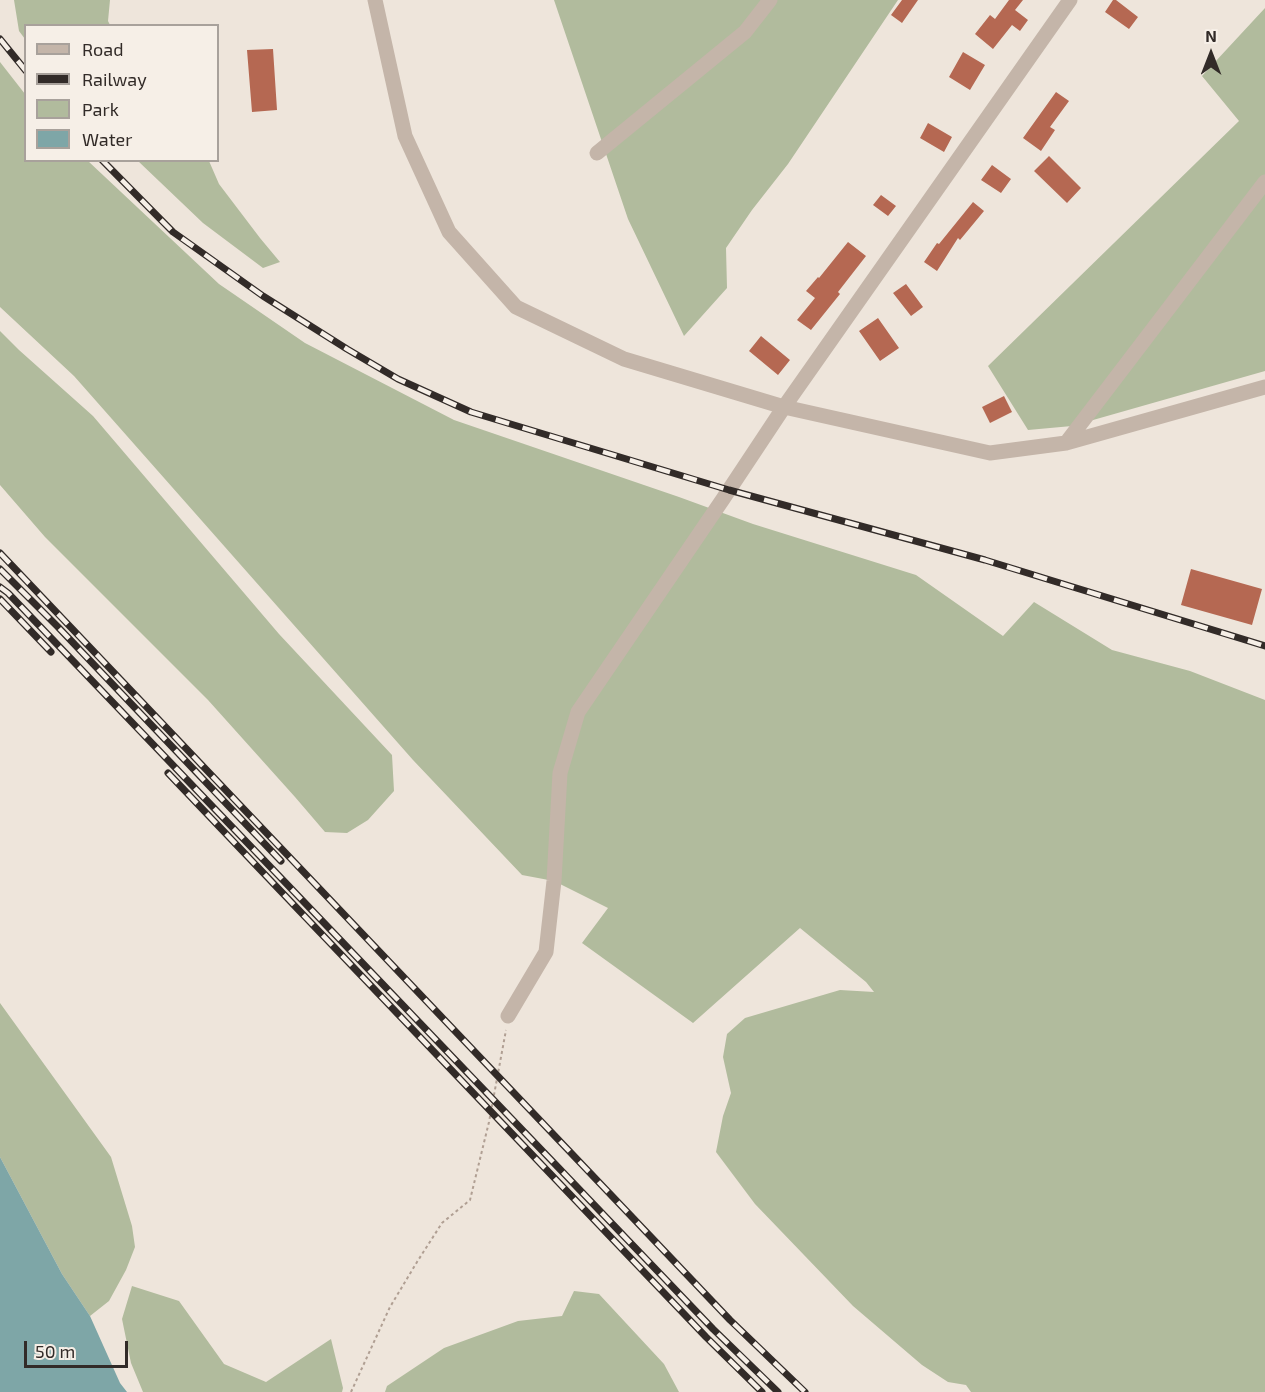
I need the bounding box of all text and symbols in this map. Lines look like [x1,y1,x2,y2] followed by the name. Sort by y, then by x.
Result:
[24,24,219,162] legend
[1181,24,1241,84] north arrow
[1205,26,1217,45] text: N
[82,38,123,60] text: Road
[82,68,147,90] text: Railway
[82,98,119,120] text: Park
[82,128,132,150] text: Water
[27,1329,130,1367] scale bar
[35,1340,75,1362] text: 50 m

